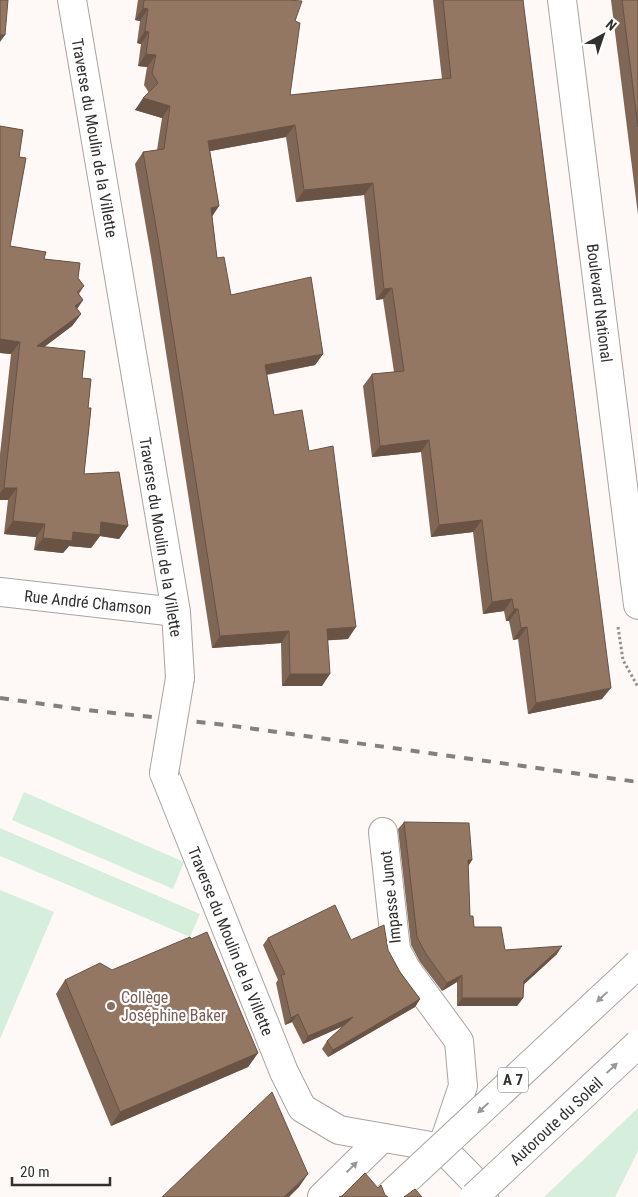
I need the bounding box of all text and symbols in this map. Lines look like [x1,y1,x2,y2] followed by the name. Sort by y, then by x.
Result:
[578,10,628,60] north arrow
[603,16,620,34] text: N
[68,37,121,239] street label: Traverse du Moulin de la Villette
[583,243,616,363] street label: Boulevard National
[135,436,186,638] street label: Traverse du Moulin de la Villette
[23,586,152,619] street label: Rue André Chamson
[184,844,277,1038] street label: Traverse du Moulin de la Villette
[376,849,405,944] street label: Impasse Junot
[121,988,226,1025] place label: Collège Joséphine Baker
[597,991,609,1003] one-way arrow
[105,1000,117,1012] marker: Collège Joséphine Baker
[606,1062,618,1074] one-way arrow
[498,1068,528,1092] road number: A 7
[506,1073,607,1169] street label: Autoroute du Soleil
[478,1102,490,1114] one-way arrow
[12,1154,110,1186] scale bar
[346,1161,358,1173] one-way arrow
[20,1163,50,1181] text: 20 m

